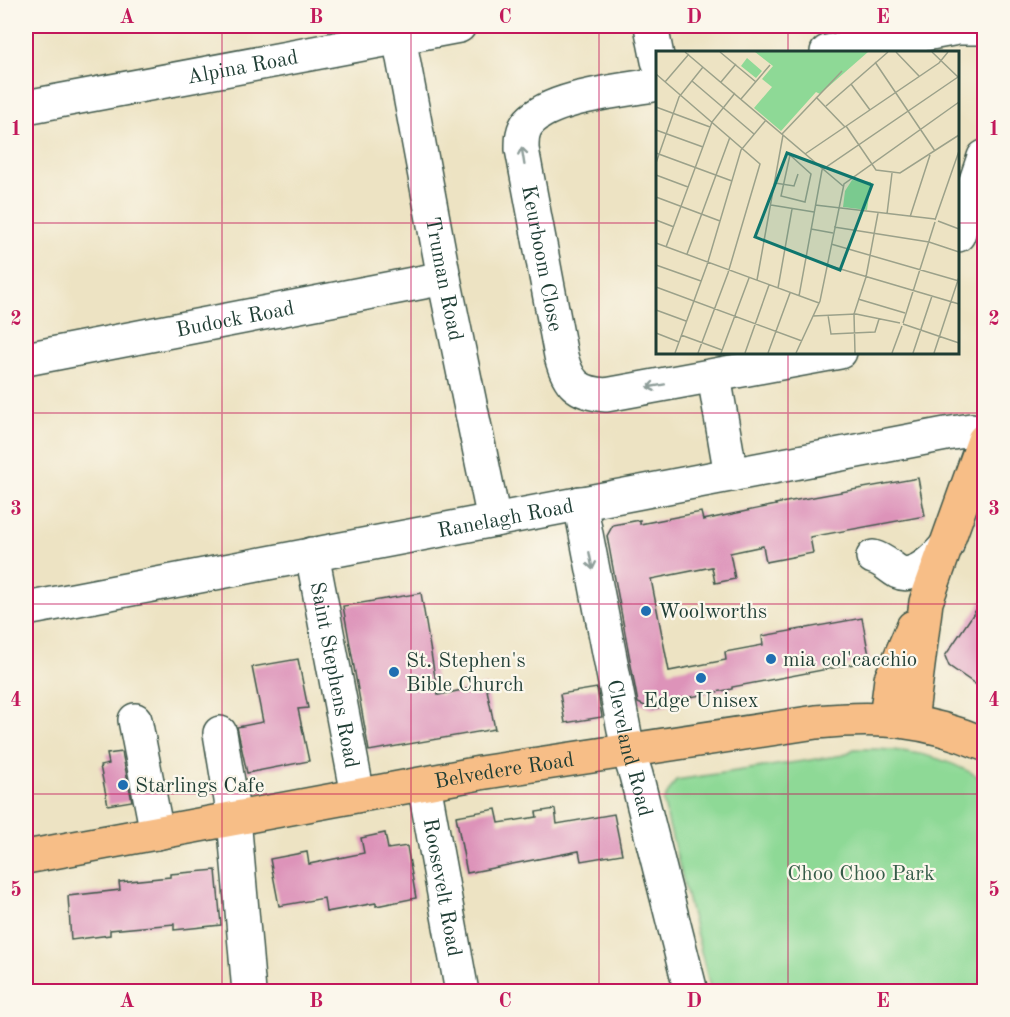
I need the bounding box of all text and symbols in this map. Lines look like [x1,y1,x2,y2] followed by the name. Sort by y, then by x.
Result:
[119,8,135,28] text: A
[309,8,323,28] text: B
[498,8,512,28] text: C
[686,8,702,28] text: D
[876,8,890,28] text: E
[185,47,300,89] street label: Alpina Road
[656,51,959,354] inset map
[10,120,22,140] text: 1
[988,120,1000,140] text: 1
[518,147,529,166] one-way arrow
[517,183,565,333] street label: Keurboom Close
[421,215,466,343] street label: Truman Road
[175,298,296,342] street label: Budock Road
[10,310,22,330] text: 2
[988,310,1000,330] text: 2
[647,381,667,392] one-way arrow
[436,496,575,542] street label: Ranelagh Road
[10,500,22,520] text: 3
[988,500,1000,520] text: 3
[586,550,597,570] one-way arrow
[306,580,362,770] street label: Saint Stephens Road
[658,602,767,623] place label: Woolworths
[639,604,653,618] marker: Woolworths
[783,650,917,671] place label: mia col'cacchio
[406,651,526,696] place label: St. Stephen's Bible Church
[764,652,778,666] marker: mia col'cacchio
[387,665,401,679] marker: St. Stephen's Bible Church
[694,671,708,685] marker: Edge Unisex
[603,678,655,819] street label: Cleveland Road
[10,691,22,711] text: 4
[643,691,759,712] place label: Edge Unisex
[988,691,1000,711] text: 4
[433,750,576,793] street label: Belvedere Road
[135,776,264,797] place label: Starlings Cafe
[116,778,130,792] marker: Starlings Cafe
[418,817,464,958] street label: Roosevelt Road
[787,864,935,885] park label: Choo Choo Park
[10,880,22,901] text: 5
[988,880,1000,901] text: 5
[119,992,135,1012] text: A
[309,992,323,1012] text: B
[498,992,512,1012] text: C
[686,992,702,1012] text: D
[876,992,890,1012] text: E

